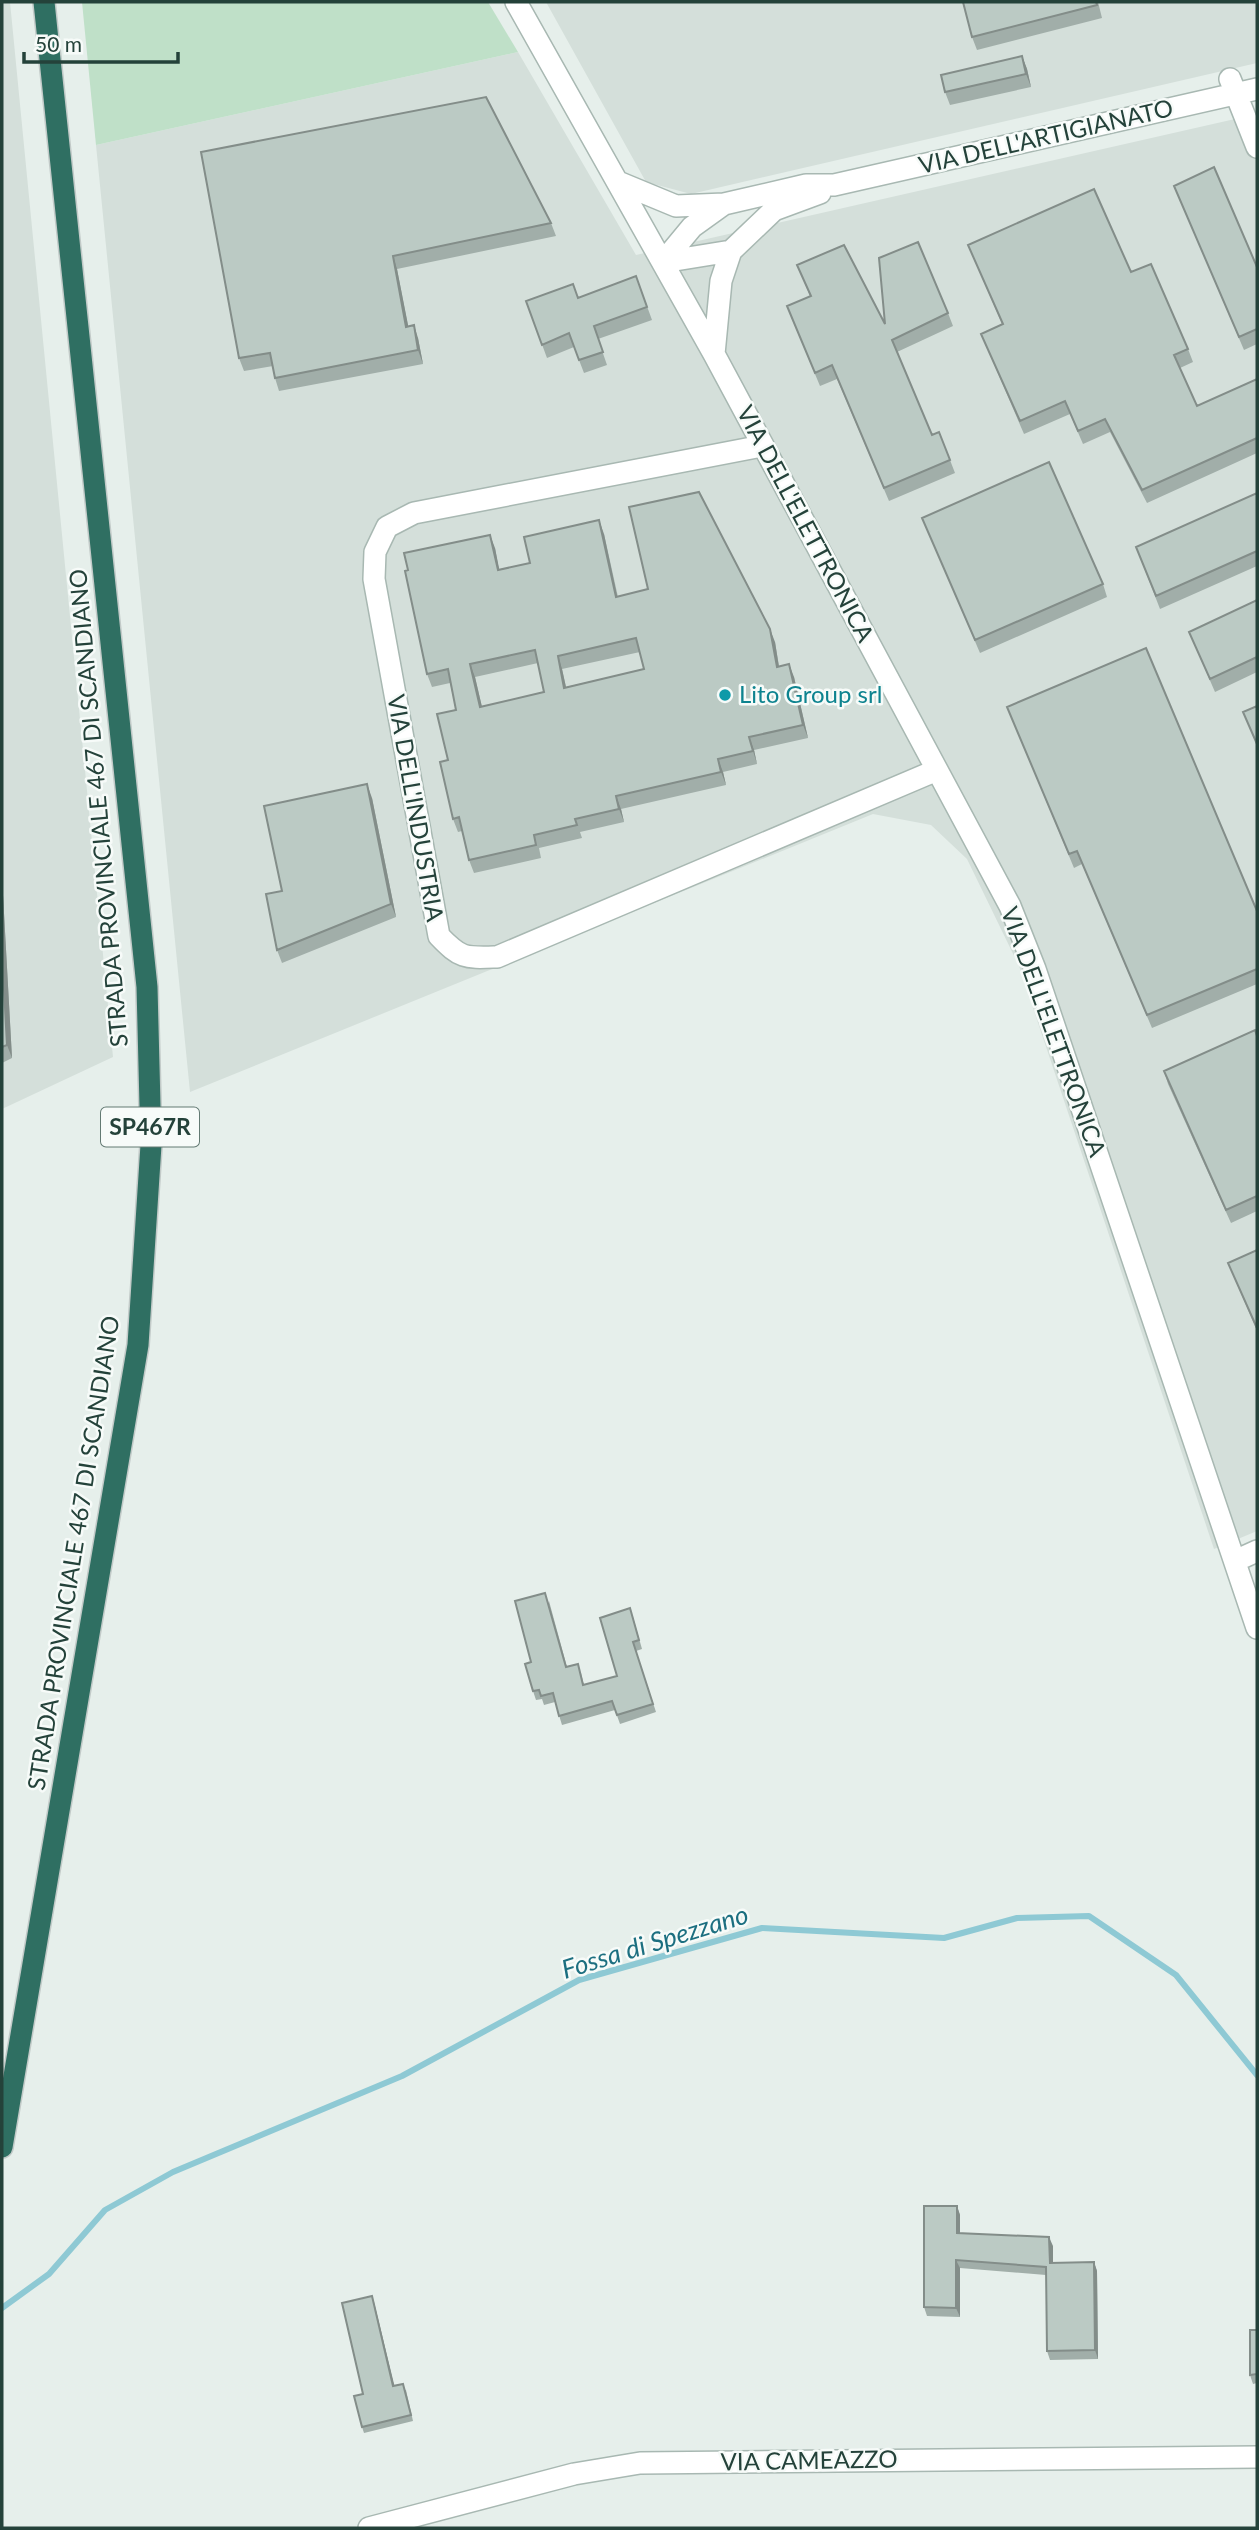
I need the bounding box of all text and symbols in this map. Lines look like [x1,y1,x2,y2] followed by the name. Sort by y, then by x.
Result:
[24,21,178,65] scale bar
[35,31,82,56] text: 50 m
[916,92,1176,179] street label: VIA DELL'ARTIGIANATO
[732,400,881,647] street label: VIA DELL'ELETTRONICA
[62,568,133,1048] street label: STRADA PROVINCIALE 467 DI SCANDIANO
[739,679,882,708] place label: Lito Group srl
[717,687,733,703] marker: Lito Group srl
[382,692,451,924] street label: VIA DELL'INDUSTRIA
[996,903,1113,1161] street label: VIA DELL'ELETTRONICA
[101,1108,199,1146] road number: SP467R
[21,1314,124,1792] street label: STRADA PROVINCIALE 467 DI SCANDIANO
[557,1897,752,1985] water label: Fossa di Spezzano
[720,2443,898,2476] street label: VIA CAMEAZZO

